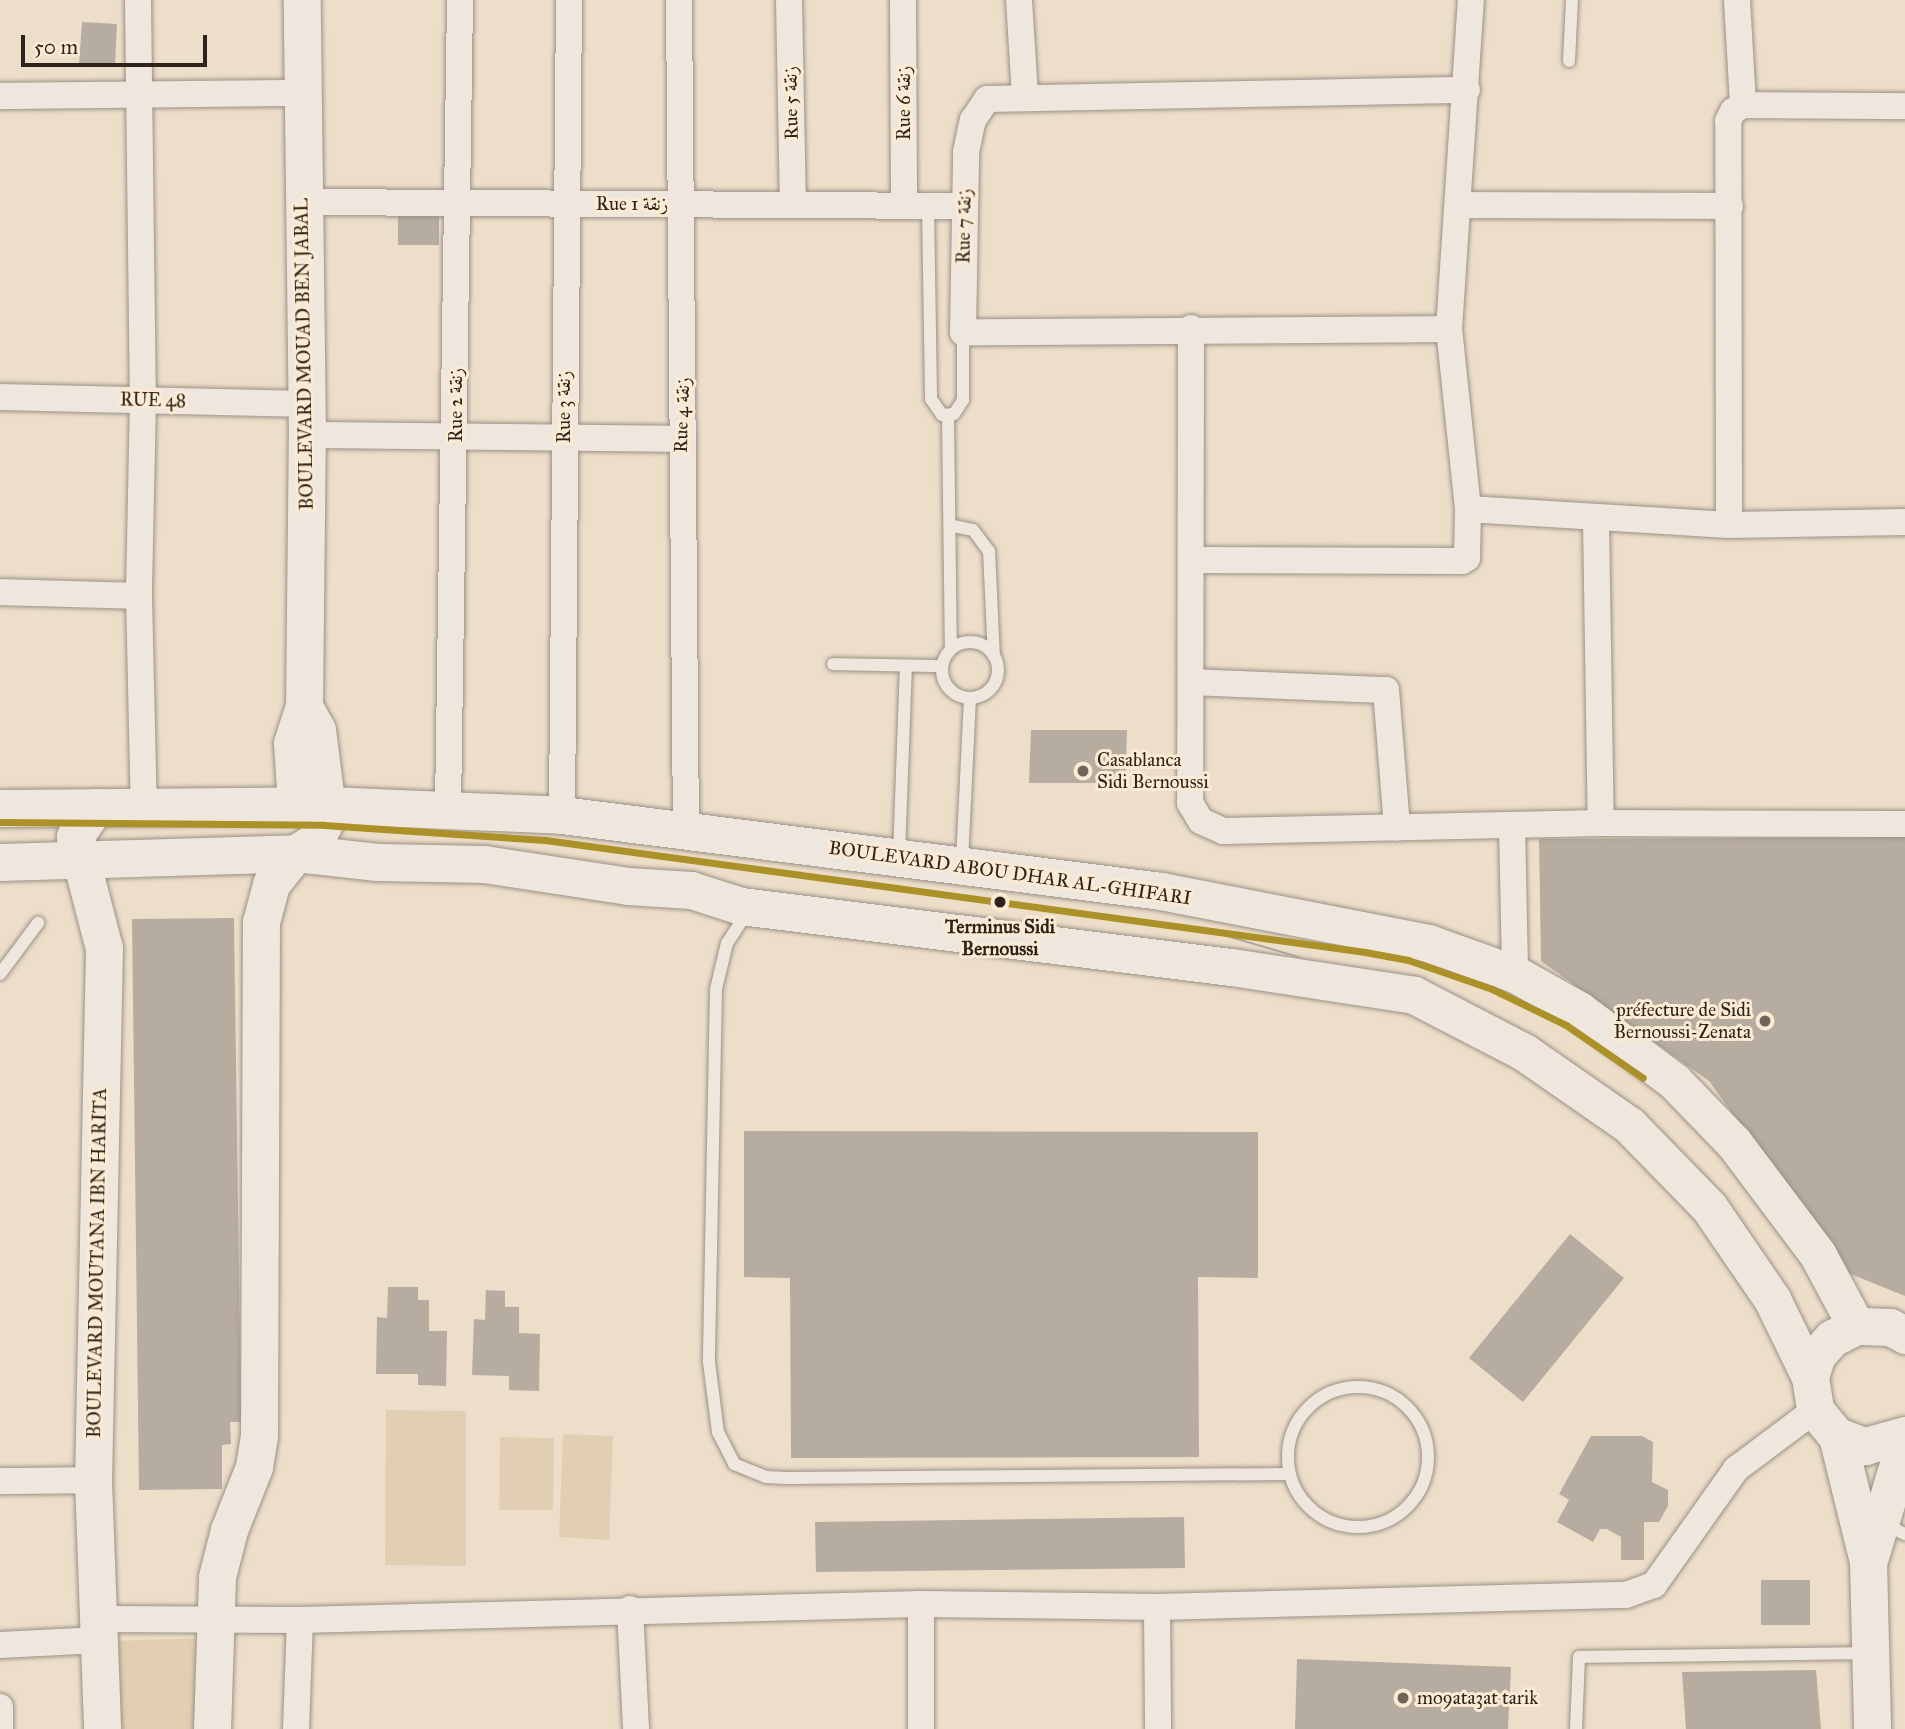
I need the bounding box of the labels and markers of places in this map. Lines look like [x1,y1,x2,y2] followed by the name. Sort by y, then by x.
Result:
[1097,749,1209,793] place label: Casablanca Sidi Bernoussi
[1075,763,1091,779] marker: Casablanca Sidi Bernoussi
[989,891,1011,913] marker: Terminus Sidi Bernoussi
[945,916,1055,960] place label: Terminus Sidi Bernoussi
[1614,999,1751,1043] place label: préfecture de Sidi Bernoussi-Zenata
[1757,1013,1773,1029] marker: préfecture de Sidi Bernoussi-Zenata
[1417,1687,1538,1709] place label: mo9ata3at tarik
[1395,1690,1411,1706] marker: mo9ata3at tarik

